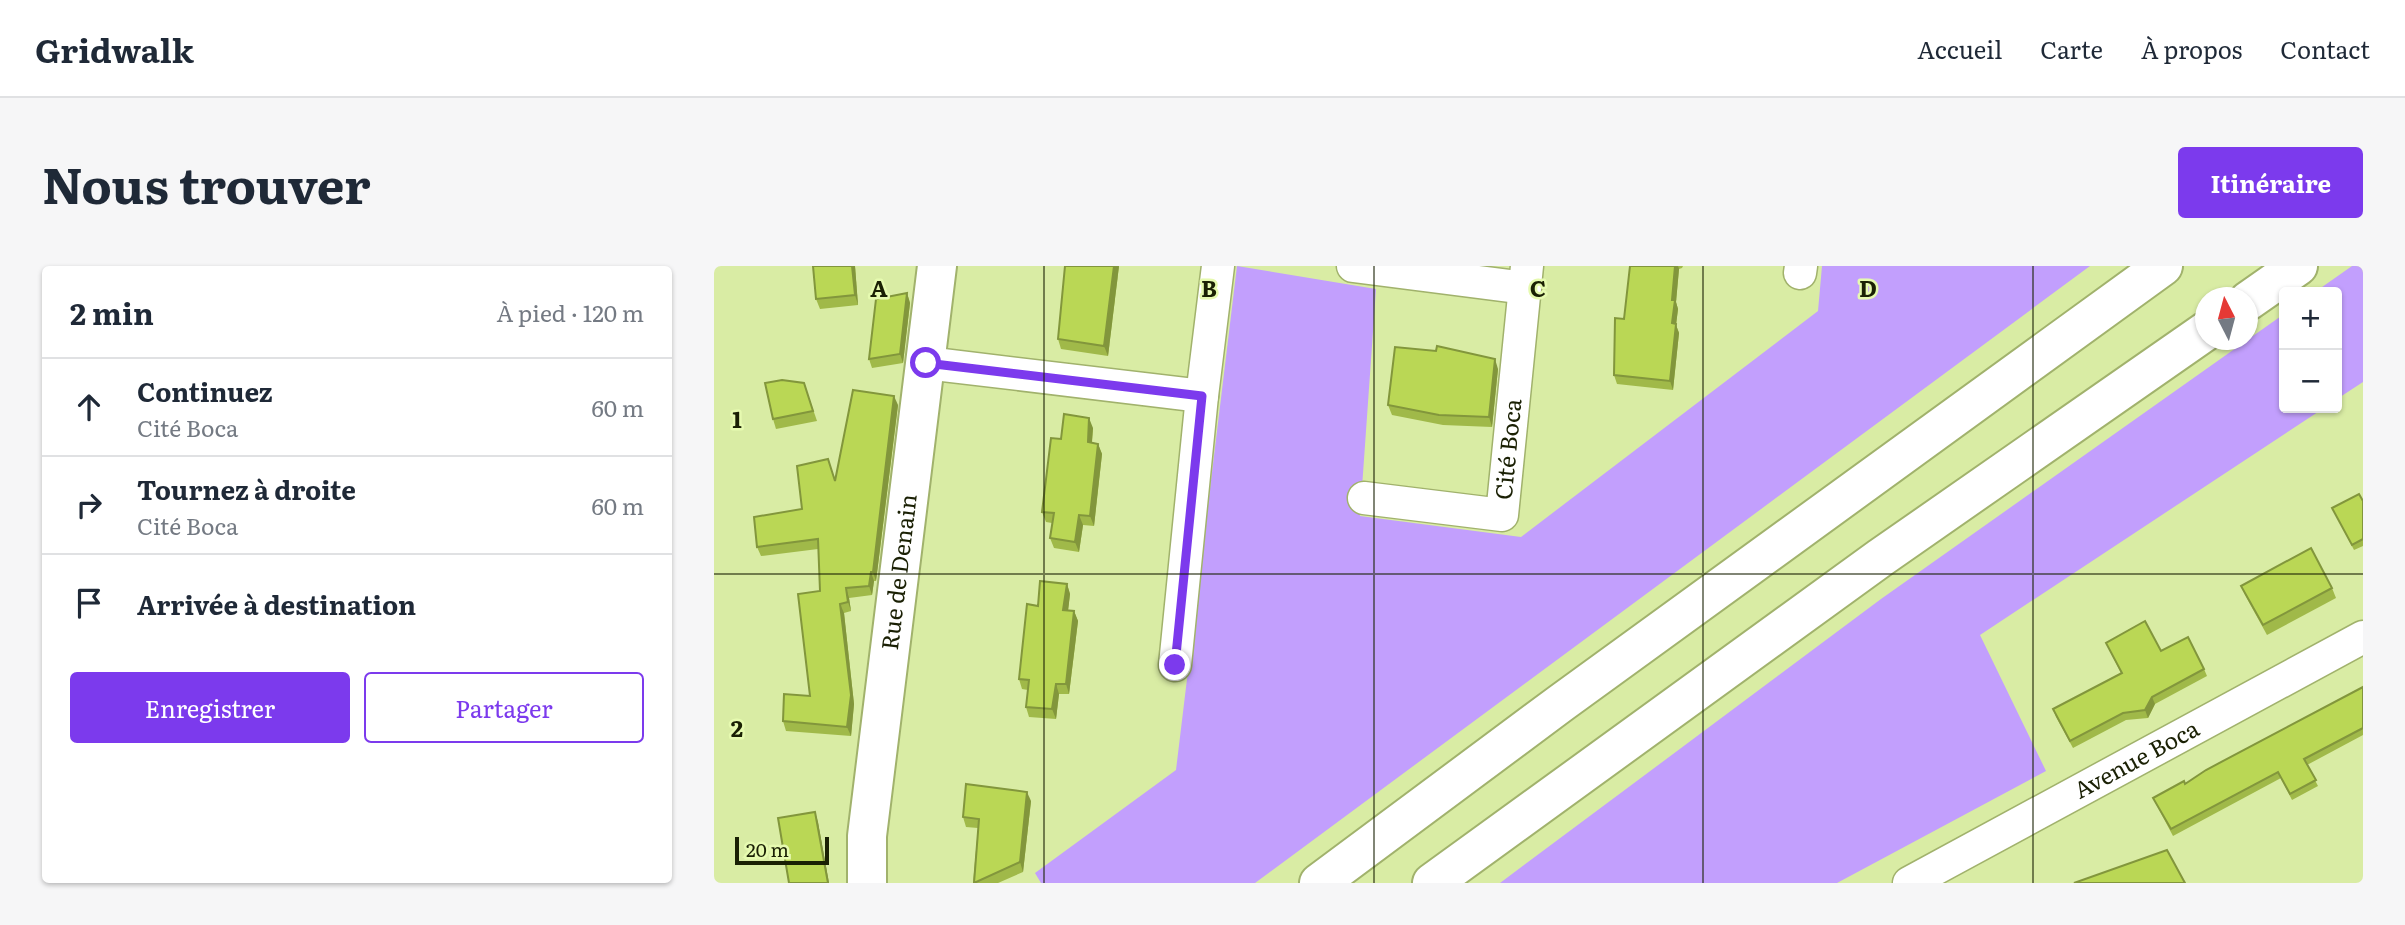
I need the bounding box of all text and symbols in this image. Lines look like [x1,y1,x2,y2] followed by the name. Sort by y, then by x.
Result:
[35,24,194,73] text: Gridwalk
[1917,31,2002,66] text: Accueil
[2040,31,2103,66] text: Carte
[2141,31,2242,66] text: À propos
[2280,31,2370,66] text: Contact
[42,146,371,219] text: Nous trouver
[2178,147,2363,218] button: Itinéraire
[870,270,888,304] text: A
[1201,270,1217,304] text: B
[1530,270,1546,304] text: C
[1859,270,1877,304] text: D
[2195,287,2258,350] north arrow
[2279,287,2342,413] map controls
[2279,287,2342,350] button: +
[70,290,154,334] text: 2 min
[497,295,644,329] text: À pied · 120 m
[910,347,941,378] route start
[2279,350,2342,413] button: −
[137,371,273,410] text: Continuez
[70,388,108,426] icon: ahead
[591,390,644,424] text: 60 m
[1485,396,1529,501] street label: Cité Boca
[732,401,742,435] text: 1
[137,410,238,444] text: Cité Boca
[137,469,356,508] text: Tournez à droite
[70,486,108,524] icon: right
[591,488,644,522] text: 60 m
[871,492,924,652] street label: Rue de Denain
[137,508,238,542] text: Cité Boca
[70,584,108,622] icon: arrive
[137,584,416,623] text: Arrivée à destination
[1159,649,1190,680] route end
[70,672,350,743] button: Enregistrer
[364,672,644,743] button: Partager
[731,710,743,744] text: 2
[2067,710,2205,806] street label: Avenue Boca
[735,834,830,866] scale bar
[746,835,789,863] text: 20 m

